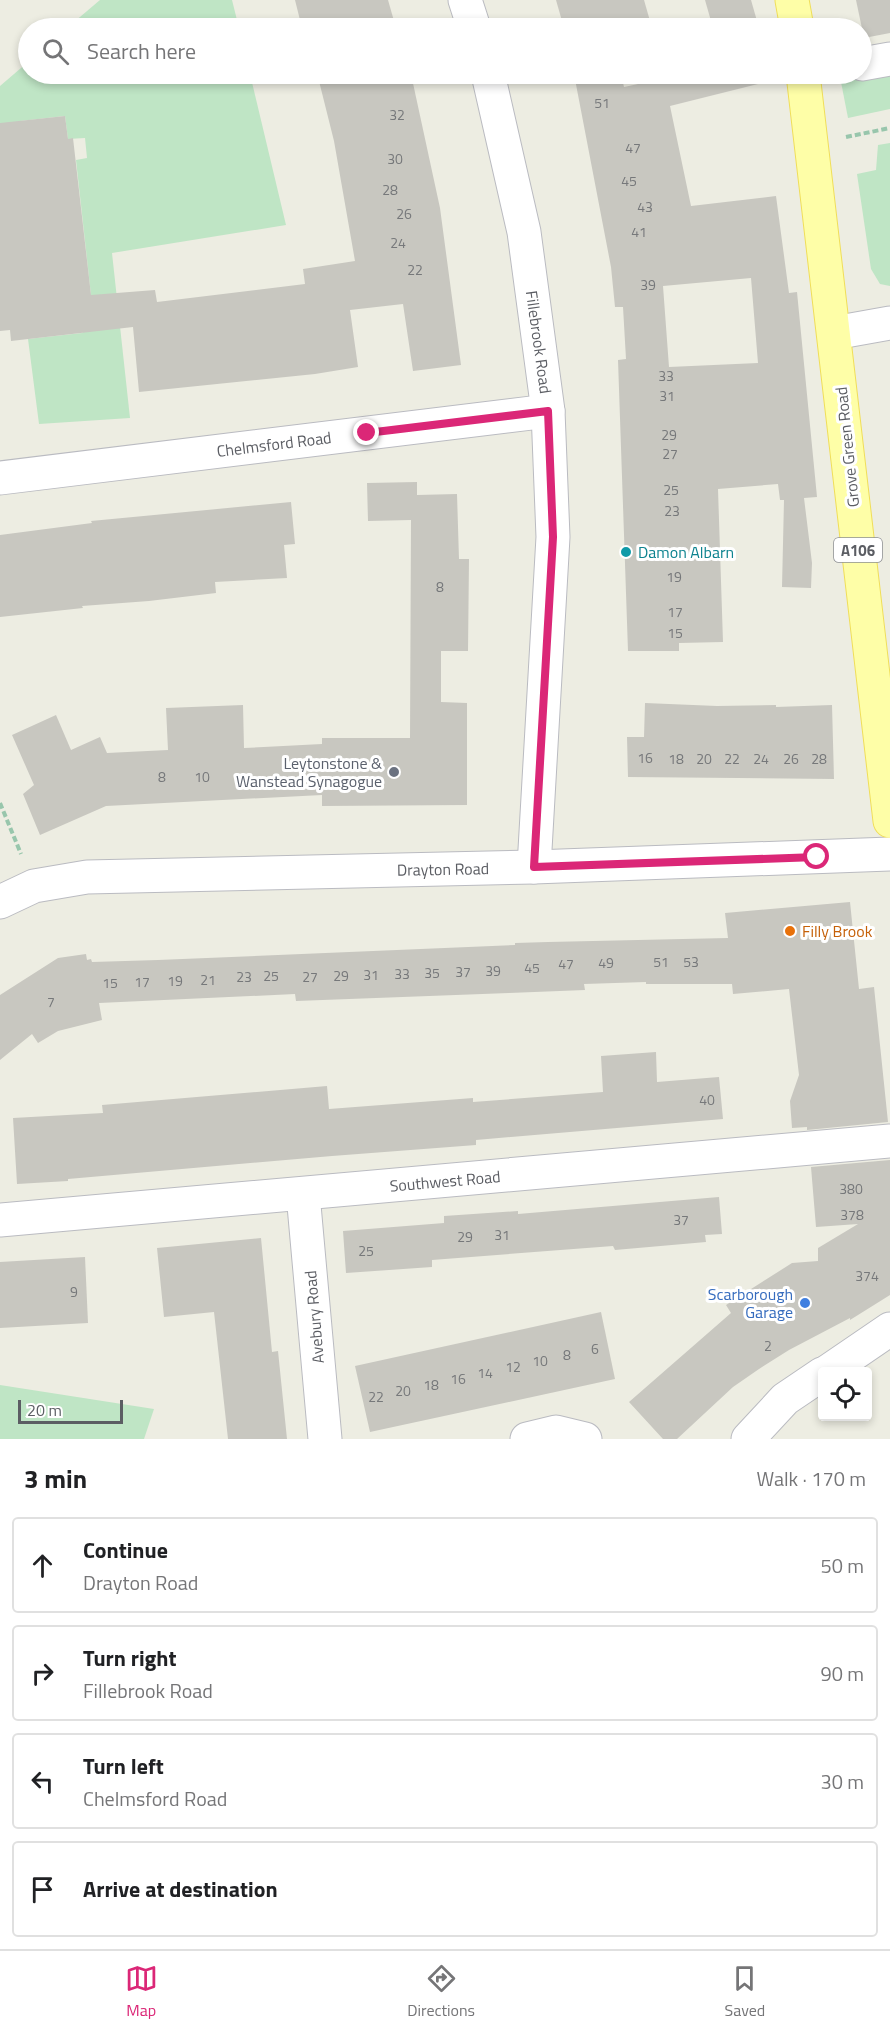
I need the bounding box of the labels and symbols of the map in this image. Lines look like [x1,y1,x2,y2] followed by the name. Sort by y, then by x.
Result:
[594,92,610,113] house number: 51
[389,104,405,125] house number: 32
[625,137,641,158] house number: 47
[387,148,403,169] house number: 30
[621,170,637,191] house number: 45
[382,179,398,200] house number: 28
[637,196,653,217] house number: 43
[396,203,412,224] house number: 26
[631,221,647,242] house number: 41
[390,232,406,253] house number: 24
[407,259,423,280] house number: 22
[640,274,656,295] house number: 39
[520,289,558,395] street label: Fillebrook Road
[658,365,674,386] house number: 33
[659,385,675,406] house number: 31
[829,386,865,508] street label: Grove Green Road
[353,419,379,445] route end
[661,424,677,445] house number: 29
[215,425,333,463] street label: Chelmsford Road
[662,443,678,464] house number: 27
[663,479,679,500] house number: 25
[664,500,680,521] house number: 23
[834,538,882,562] road number: A106
[638,540,734,564] place label: Damon Albarn
[619,545,633,559] marker: Damon Albarn
[666,566,682,587] house number: 19
[436,576,444,597] house number: 8
[667,601,683,622] house number: 17
[667,622,683,643] house number: 15
[637,747,653,768] house number: 16
[668,748,684,769] house number: 18
[696,748,712,769] house number: 20
[724,748,740,769] house number: 22
[753,748,769,769] house number: 24
[783,748,799,769] house number: 26
[811,748,827,769] house number: 28
[236,751,382,793] place label: Leytonstone & Wanstead Synagogue
[387,765,401,779] marker: Leytonstone & Wanstead Synagogue
[158,766,166,787] house number: 8
[194,766,210,787] house number: 10
[803,843,829,869] route start
[397,856,489,882] street label: Drayton Road
[802,919,873,943] place label: Filly Brook
[783,924,797,938] marker: Filly Brook
[653,951,669,972] house number: 51
[683,951,699,972] house number: 53
[598,952,614,973] house number: 49
[558,953,574,974] house number: 47
[524,957,540,978] house number: 45
[485,960,501,981] house number: 39
[455,961,471,982] house number: 37
[424,962,440,983] house number: 35
[394,963,410,984] house number: 33
[363,964,379,985] house number: 31
[263,965,279,986] house number: 25
[333,965,349,986] house number: 29
[236,966,252,987] house number: 23
[302,966,318,987] house number: 27
[200,969,216,990] house number: 21
[167,970,183,991] house number: 19
[134,971,150,992] house number: 17
[102,972,118,993] house number: 15
[47,991,55,1012] house number: 7
[699,1089,715,1110] house number: 40
[389,1164,501,1198] street label: Southwest Road
[839,1178,863,1199] house number: 380
[840,1204,864,1225] house number: 378
[673,1209,689,1230] house number: 37
[494,1224,510,1245] house number: 31
[457,1226,473,1247] house number: 29
[358,1240,374,1261] house number: 25
[855,1265,879,1286] house number: 374
[298,1270,330,1364] street label: Avebury Road
[70,1281,78,1302] house number: 9
[708,1282,793,1324] place label: Scarborough Garage
[798,1296,812,1310] marker: Scarborough Garage
[764,1335,772,1356] house number: 2
[591,1338,599,1359] house number: 6
[563,1344,571,1365] house number: 8
[532,1350,548,1371] house number: 10
[505,1356,521,1377] house number: 12
[477,1362,493,1383] house number: 14
[450,1368,466,1389] house number: 16
[423,1374,439,1395] house number: 18
[395,1380,411,1401] house number: 20
[368,1386,384,1407] house number: 22
[18,1397,123,1424] scale bar

